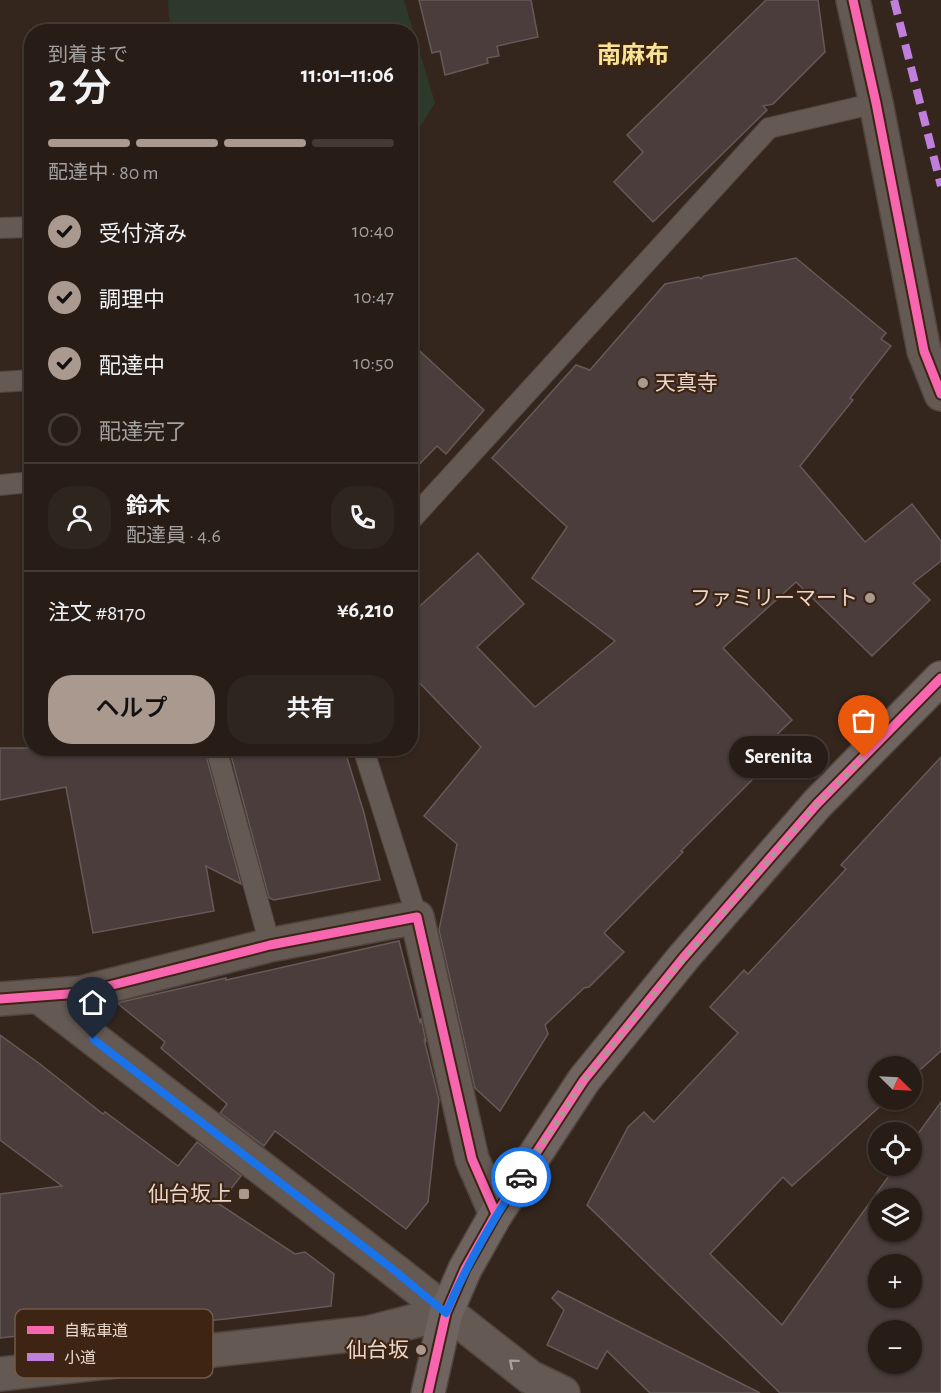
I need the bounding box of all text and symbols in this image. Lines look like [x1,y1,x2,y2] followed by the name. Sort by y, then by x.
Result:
[597,42,669,68] district label: 南麻布
[48,45,128,65] text: 到着まで
[301,64,394,86] text: 11:01–11:06
[48,70,111,109] text: 2 分
[48,163,159,183] text: 配達中 · 80 m
[48,215,81,248] icon: check
[352,221,394,241] text: 10:40
[99,223,187,245] text: 受付済み
[48,281,81,314] icon: check
[354,287,394,307] text: 10:47
[99,289,165,311] text: 調理中
[48,347,81,380] icon: check
[353,353,394,373] text: 10:50
[99,355,165,377] text: 配達中
[655,372,718,394] place label: 天真寺
[636,376,650,390] marker: 天真寺
[99,421,187,443] text: 配達完了
[48,486,111,549] button: person
[331,486,394,549] button: phone
[126,495,170,517] text: 鈴木
[126,526,221,546] text: 配達員 · 4.6
[690,588,858,609] place label: ファミリーマート
[863,591,877,605] marker: ファミリーマート
[337,599,394,621] text: ¥6,210
[48,602,146,624] text: 注文 #8170
[48,675,215,744] button: ヘルプ
[227,675,394,744] button: 共有
[838,695,889,757] pin
[847,704,880,737] icon: bag
[729,736,828,778] callout: Serenita
[745,747,812,767] text: Serenita
[67,977,118,1039] pin
[76,986,109,1019] icon: home
[868,1056,922,1110] north arrow
[868,1056,922,1374] map controls
[868,1122,922,1176] button: locate
[491,1147,551,1207] courier
[505,1161,538,1194] icon: car
[148,1183,232,1205] place label: 仙台坂上
[237,1187,251,1201] marker: 仙台坂上
[868,1188,922,1242] button: layers
[868,1254,922,1308] button: +
[15,1309,213,1378] legend
[868,1320,922,1374] button: −
[64,1322,128,1339] text: 自転車道
[346,1339,409,1361] place label: 仙台坂
[414,1343,428,1357] marker: 仙台坂
[64,1349,96,1366] text: 小道
[509,1360,520,1371] one-way arrow

